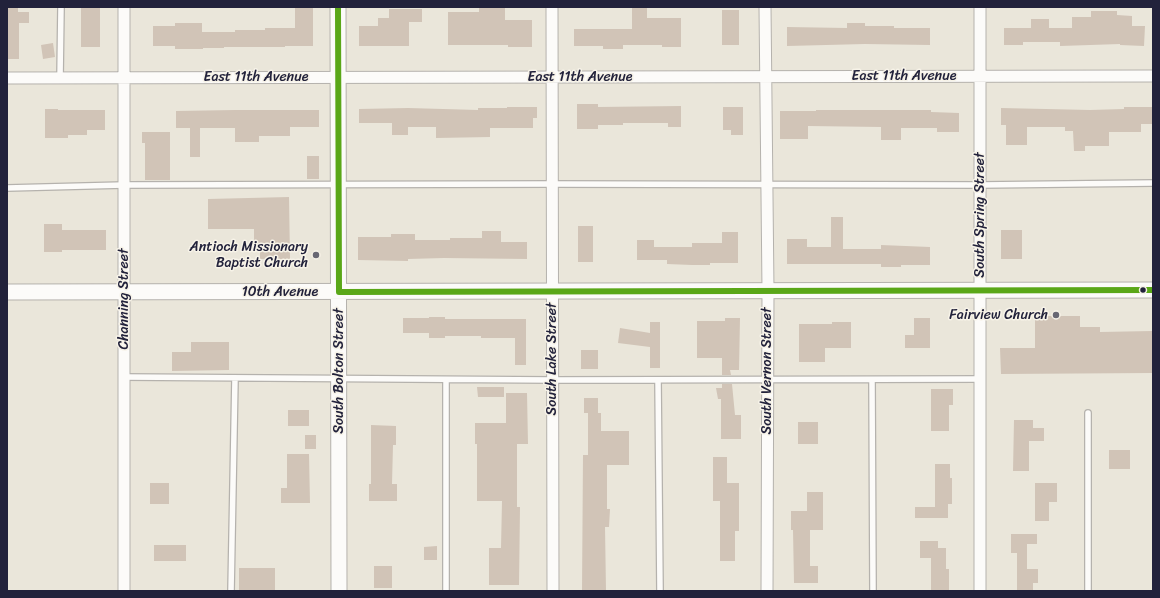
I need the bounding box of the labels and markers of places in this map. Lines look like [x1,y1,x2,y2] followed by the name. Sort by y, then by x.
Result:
[190,239,308,272] place label: Antioch Missionary Baptist Church
[311,250,321,260] marker: Antioch Missionary Baptist Church
[1138,285,1148,295] unlabelled marker
[949,307,1048,323] place label: Fairview Church
[1051,310,1061,320] marker: Fairview Church

